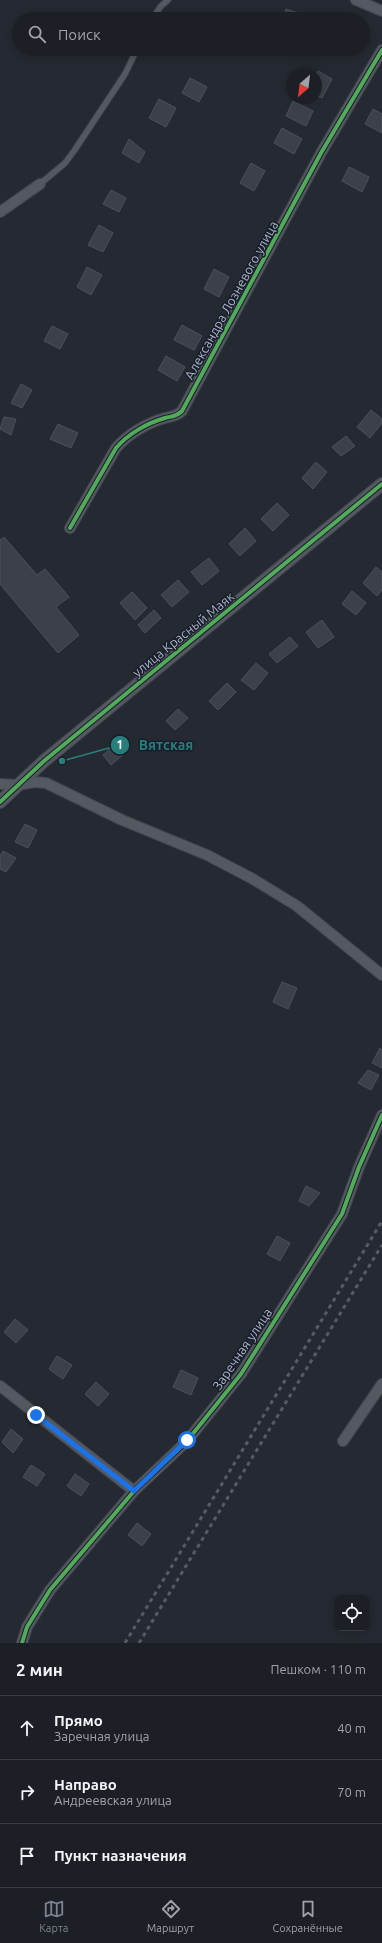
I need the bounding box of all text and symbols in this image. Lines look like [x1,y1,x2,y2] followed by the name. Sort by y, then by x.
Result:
[12,12,370,56] search box
[26,23,48,45] icon: search
[58,26,101,43] text: Поиск
[286,68,322,104] north arrow
[182,218,280,382] street label: Александра Лозневого улица
[129,589,237,679] street label: улица Красный Маяк
[110,732,201,758] callout: Вятская
[139,737,193,753] text: Вятская
[117,738,123,751] text: 1
[210,1306,274,1392] street label: Заречная улица
[27,1406,45,1424] route end
[178,1431,196,1449] route start
[334,1595,370,1631] map controls
[334,1595,370,1631] button: locate
[16,1660,63,1679] text: 2 мин
[270,1662,366,1676] text: Пешком · 110 m
[54,1712,103,1729] text: Прямо
[16,1717,38,1739] icon: ahead
[337,1721,366,1735] text: 40 m
[54,1729,149,1743] text: Заречная улица
[54,1776,117,1793] text: Направо
[16,1781,38,1803] icon: right
[337,1785,366,1799] text: 70 m
[54,1793,172,1807] text: Андреевская улица
[16,1845,38,1867] icon: arrive
[54,1847,187,1864] text: Пункт назначения
[39,1898,68,1934] tab: Карта
[147,1898,194,1934] tab: Маршрут
[273,1898,343,1934] tab: Сохранённые

